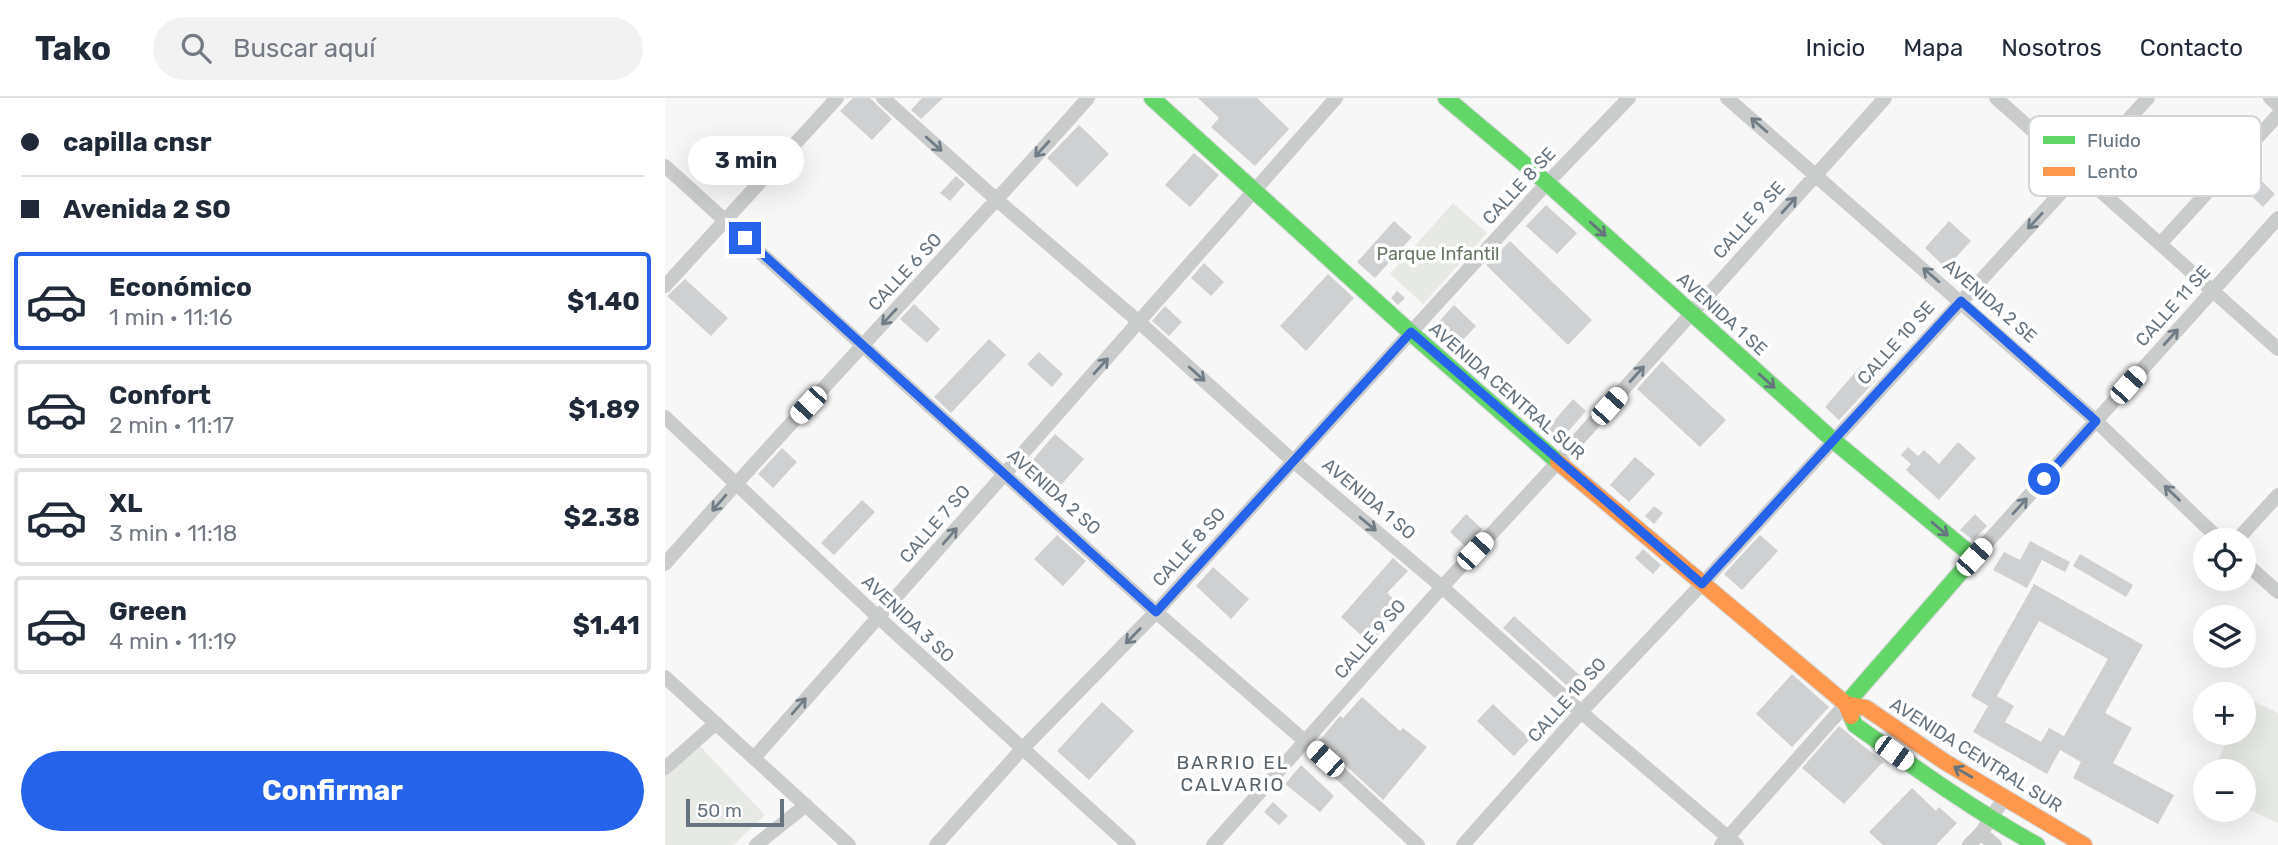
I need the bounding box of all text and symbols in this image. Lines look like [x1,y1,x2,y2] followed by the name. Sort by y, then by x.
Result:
[153,17,643,80] search box
[35,29,111,68] text: Tako
[177,29,215,67] icon: search
[233,33,376,64] text: Buscar aquí
[1806,34,1865,62] text: Inicio
[1903,34,1963,62] text: Mapa
[2001,34,2102,62] text: Nosotros
[2140,34,2243,62] text: Contacto
[2029,116,2261,196] legend
[1751,117,1769,133] one-way arrow
[63,127,212,158] text: capilla cnsr
[2087,129,2141,152] text: Fluido
[925,135,942,152] one-way arrow
[687,136,803,186] callout: 3 min
[1034,140,1051,157] one-way arrow
[1478,143,1560,229] street label: CALLE 8 SE
[715,146,777,174] text: 3 min
[2087,160,2138,183] text: Lento
[1708,177,1790,263] street label: CALLE 9 SE
[63,194,231,225] text: Avenida 2 SO
[1780,197,1797,214] one-way arrow
[2027,212,2044,229] one-way arrow
[1589,221,1607,237] one-way arrow
[729,222,761,254] route end
[863,229,947,315] street label: CALLE 6 SO
[1377,243,1499,265] park label: Parque Infantil
[1939,254,2041,348] street label: AVENIDA 2 SE
[2131,261,2215,351] street label: CALLE 11 SE
[1922,267,1940,283] one-way arrow
[1672,268,1772,360] street label: AVENIDA 1 SE
[25,270,88,333] icon: car
[109,272,252,303] text: Económico
[567,286,640,317] text: $1.40
[1853,297,1939,389] street label: CALLE 10 SE
[109,303,233,331] text: 1 min · 11:16
[881,308,897,326] one-way arrow
[1425,317,1589,465] street label: AVENIDA CENTRAL SUR
[2163,328,2179,346] one-way arrow
[1093,357,1109,375] one-way arrow
[2107,362,2150,408] car
[1629,365,1645,383] one-way arrow
[1188,366,1206,382] one-way arrow
[1758,373,1776,389] one-way arrow
[25,378,88,441] icon: car
[109,380,211,411] text: Confort
[786,382,831,428] car
[1588,383,1631,429] car
[568,394,640,425] text: $1.89
[109,411,234,439] text: 2 min · 11:17
[1003,444,1105,540] street label: AVENIDA 2 SO
[1318,454,1420,544] street label: AVENIDA 1 SO
[2028,463,2060,495] route start
[895,480,975,568] street label: CALLE 7 SO
[2164,485,2181,502] one-way arrow
[25,486,88,549] icon: car
[109,488,142,519] text: XL
[711,493,727,511] one-way arrow
[2012,498,2028,516] one-way arrow
[564,502,640,533] text: $2.38
[1148,503,1230,591] street label: CALLE 8 SO
[1359,516,1377,532] one-way arrow
[109,519,237,547] text: 3 min · 11:18
[1931,521,1949,537] one-way arrow
[942,527,958,545] one-way arrow
[1453,528,1498,574] car
[2193,528,2256,822] map controls
[2193,528,2256,591] button: locate
[1953,534,1996,580] car
[857,571,959,667] street label: AVENIDA 3 SO
[25,594,88,657] icon: car
[1330,595,1410,683] street label: CALLE 9 SO
[109,596,187,627] text: Green
[2193,605,2256,668] button: layers
[572,610,640,641] text: $1.41
[109,627,237,655] text: 4 min · 11:19
[1124,627,1141,644] one-way arrow
[1523,653,1611,747] street label: CALLE 10 SO
[2193,682,2256,745] button: +
[1886,693,2066,817] street label: AVENIDA CENTRAL SUR
[791,698,807,716] one-way arrow
[1871,732,1918,774] car
[1303,737,1348,781] car
[21,751,644,831] button: Confirmar
[1176,751,1290,796] district label: BARRIO EL CALVARIO
[2193,759,2256,822] button: −
[1953,765,1973,779] one-way arrow
[686,796,784,828] scale bar
[697,799,742,822] text: 50 m

